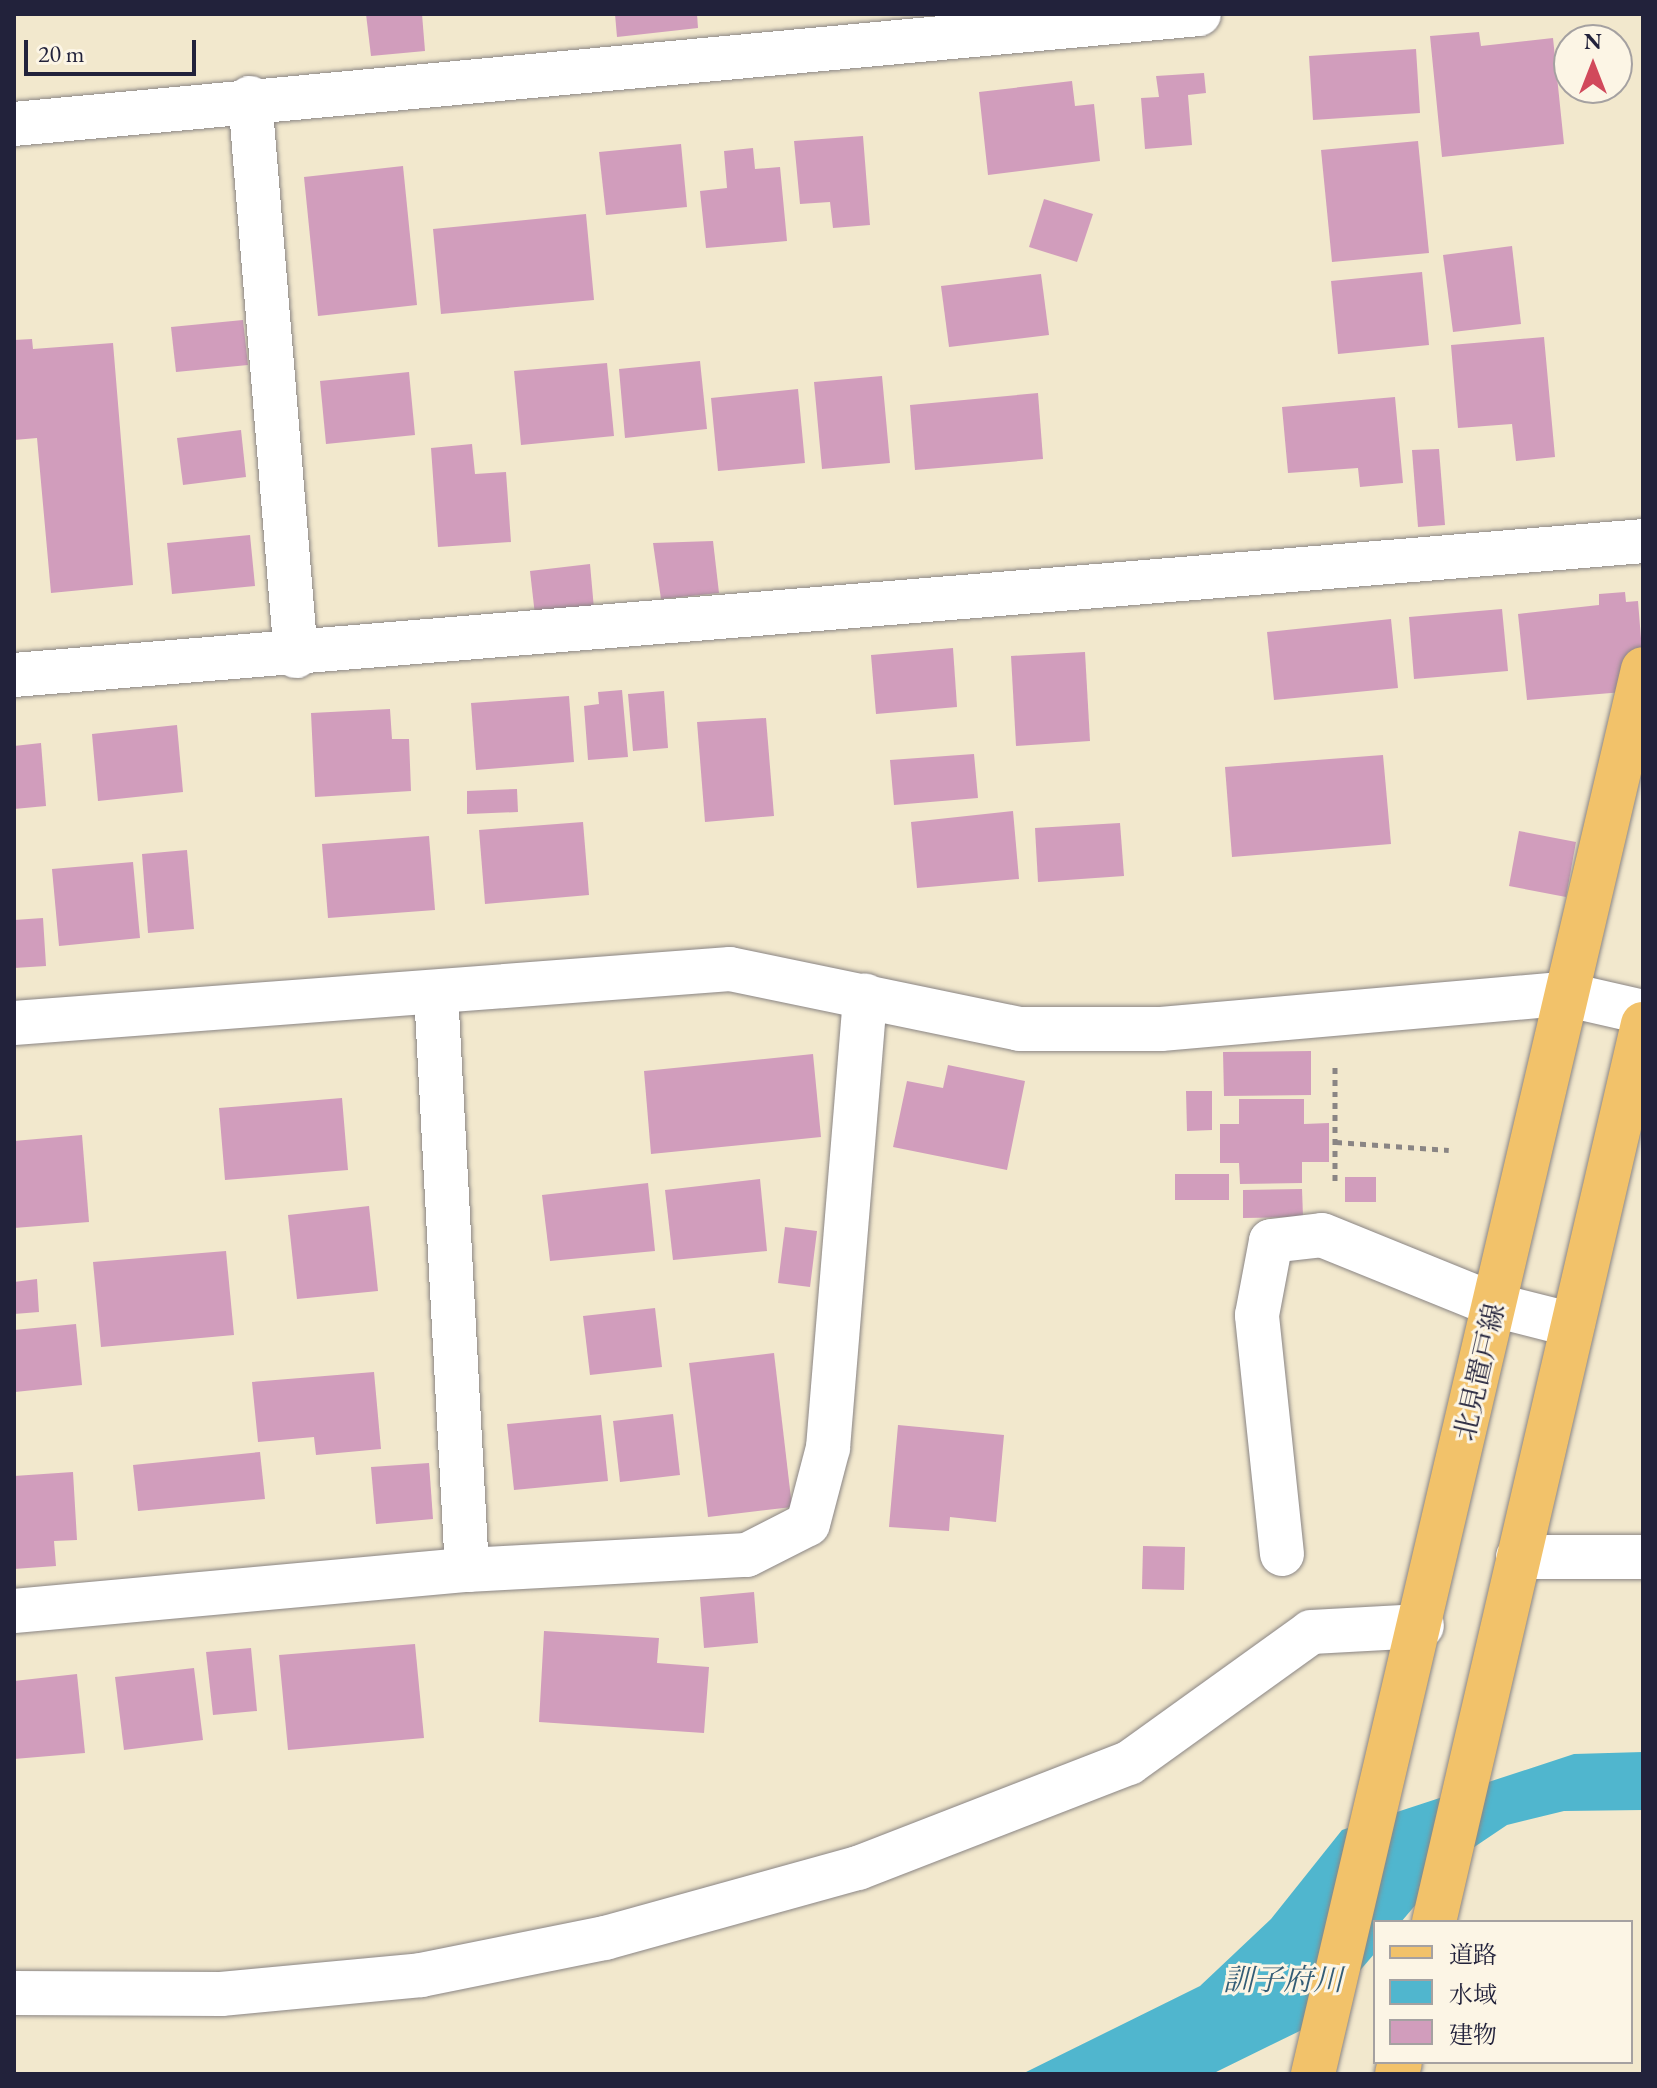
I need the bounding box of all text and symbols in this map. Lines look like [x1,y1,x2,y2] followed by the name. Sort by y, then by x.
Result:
[28,24,200,74] scale bar
[1553,24,1633,104] north arrow
[1584,27,1602,56] text: N
[38,38,85,69] text: 20 m
[1447,1300,1511,1444] street label: 北見置戸線
[1373,1920,1633,2064] legend
[1449,1939,1497,1970] text: 道路
[1223,1962,1343,1998] water label: 訓子府川
[1449,1979,1497,2010] text: 水域
[1449,2019,1497,2050] text: 建物

